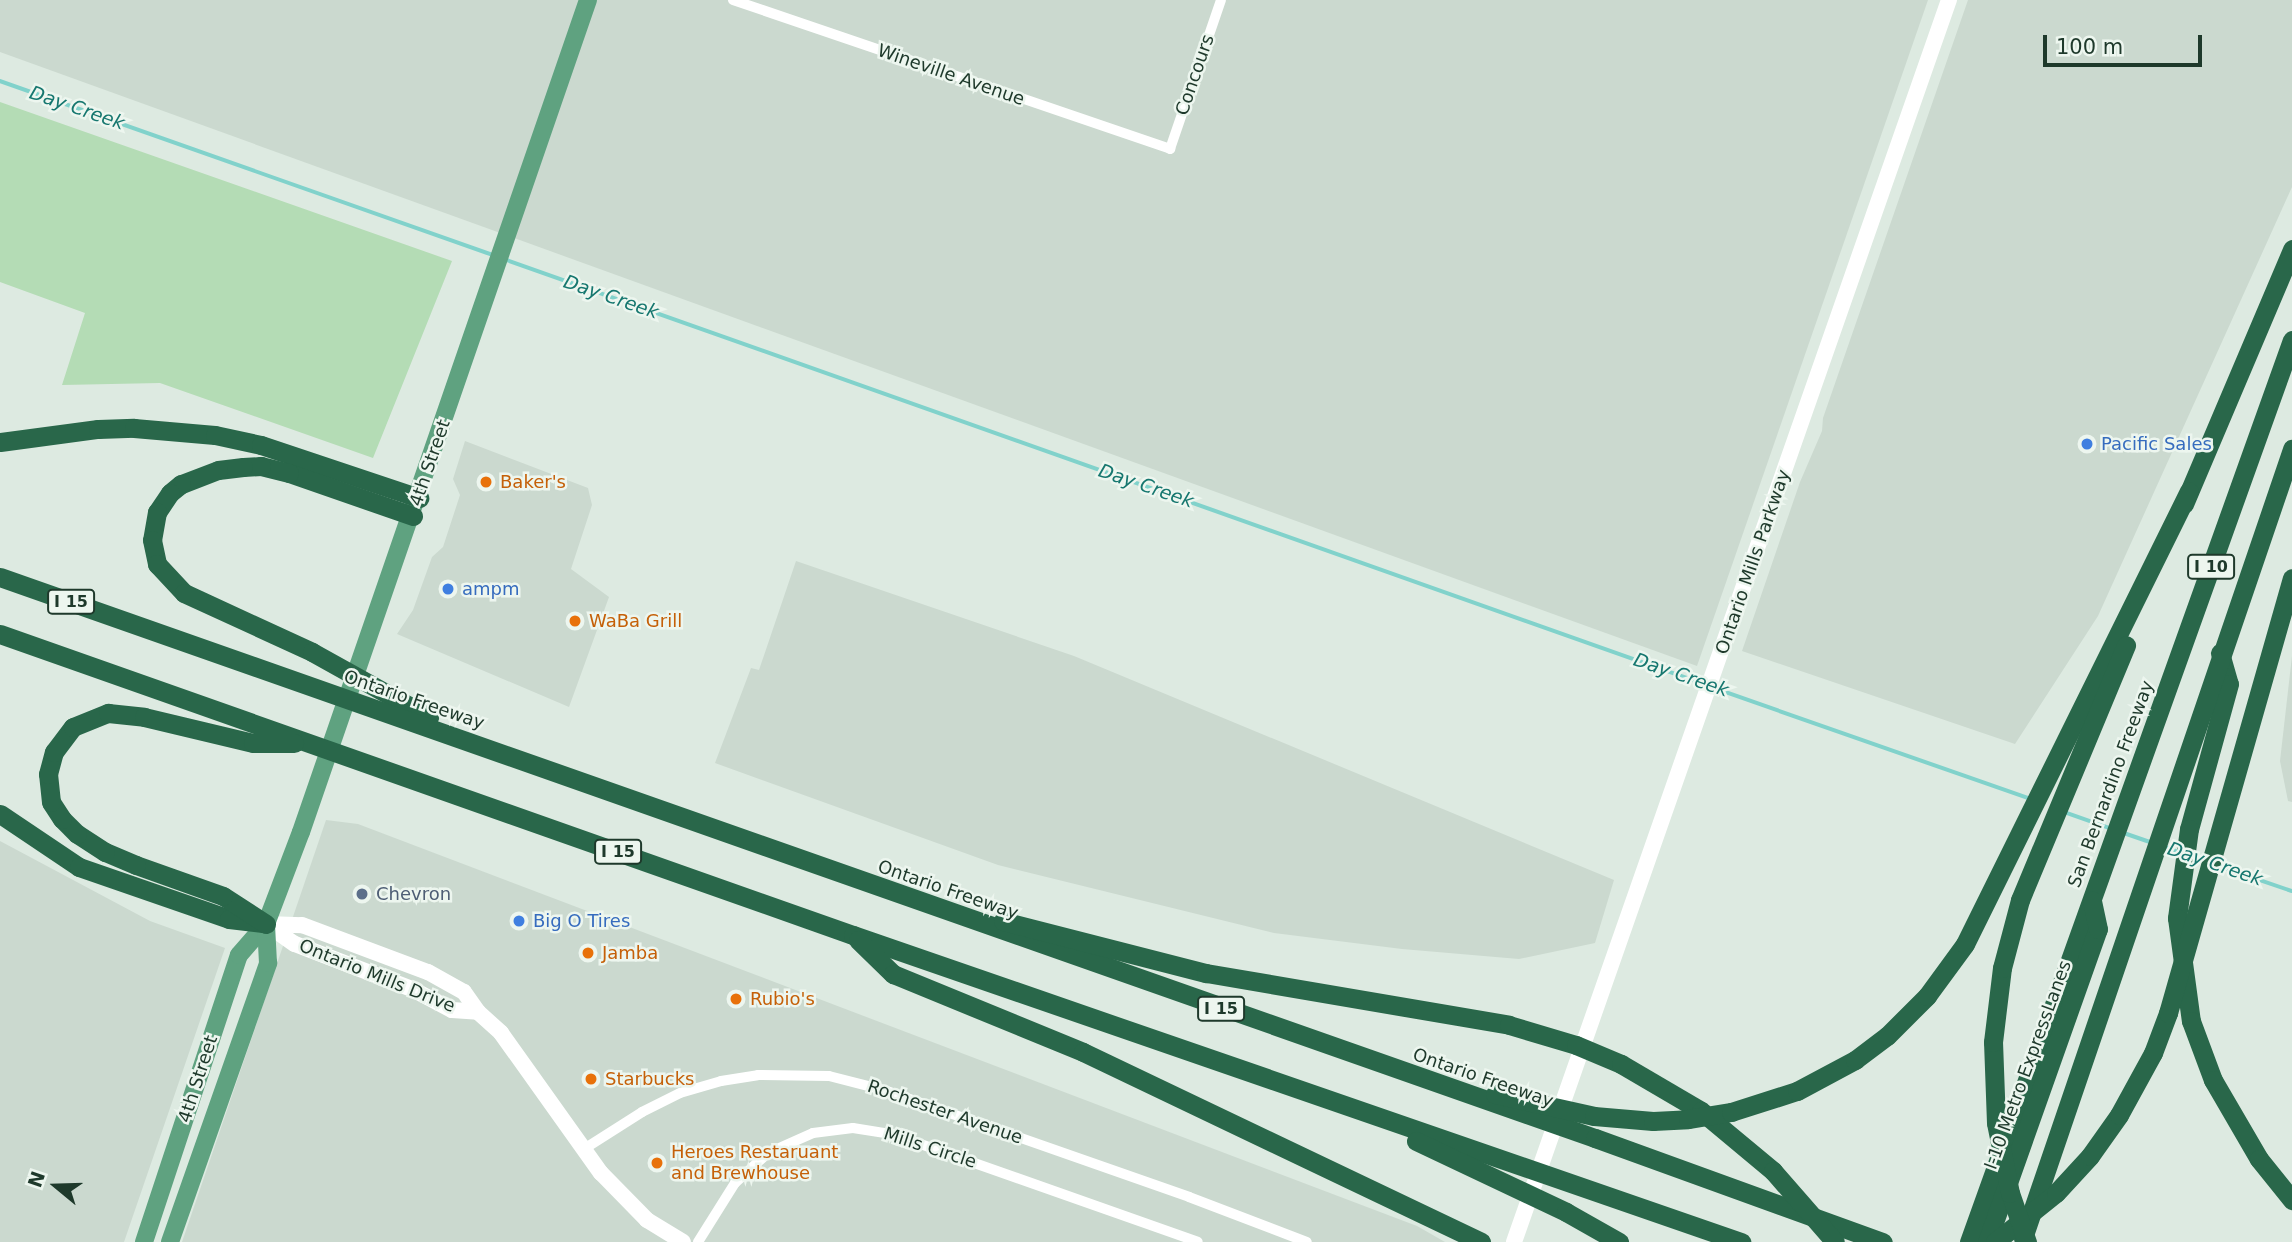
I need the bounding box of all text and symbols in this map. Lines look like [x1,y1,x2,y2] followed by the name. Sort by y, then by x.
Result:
[2047,21,2206,65] scale bar
[1171,32,1219,118] street label: Concours
[2056,35,2123,59] text: 100 m
[875,40,1027,110] street label: Wineville Avenue
[26,81,128,135] water label: Day Creek
[560,270,662,324] water label: Day Creek
[405,417,455,509] street label: 4th Street
[2101,433,2212,455] place label: Pacific Sales
[2079,436,2095,452] marker: Pacific Sales
[1095,459,1197,513] water label: Day Creek
[1711,467,1795,657] street label: Ontario Mills Parkway
[500,471,566,493] place label: Baker's
[478,474,494,490] marker: Baker's
[2186,554,2236,580] road number: I 10
[462,578,520,600] place label: ampm
[440,581,456,597] marker: ampm
[46,590,96,614] road number: I 15
[589,610,682,632] place label: WaBa Grill
[567,613,583,629] marker: WaBa Grill
[1630,648,1732,702] water label: Day Creek
[341,666,487,734] street label: Ontario Freeway
[2063,678,2159,890] street label: San Bernardino Freeway
[2164,837,2266,891] water label: Day Creek
[594,839,642,864] road number: I 15
[875,856,1021,924] street label: Ontario Freeway
[376,883,451,905] place label: Chevron
[354,886,370,902] marker: Chevron
[533,910,630,932] place label: Big O Tires
[511,913,527,929] marker: Big O Tires
[296,935,458,1017] street label: Ontario Mills Drive
[602,942,658,964] place label: Jamba
[580,945,596,961] marker: Jamba
[1980,957,2076,1173] street label: I-10 Metro ExpressLanes
[750,988,815,1010] place label: Rubio's
[728,991,744,1007] marker: Rubio's
[1196,996,1246,1021] road number: I 15
[174,1033,222,1125] street label: 4th Street
[1410,1044,1556,1112] street label: Ontario Freeway
[605,1068,694,1090] place label: Starbucks
[583,1071,599,1087] marker: Starbucks
[865,1075,1025,1149] street label: Rochester Avenue
[881,1123,979,1173] street label: Mills Circle
[671,1142,838,1184] place label: Heroes Restaruant and Brewhouse
[21,1151,91,1221] north arrow
[649,1155,665,1171] marker: Heroes Restaruant and Brewhouse
[23,1168,49,1190] text: N

